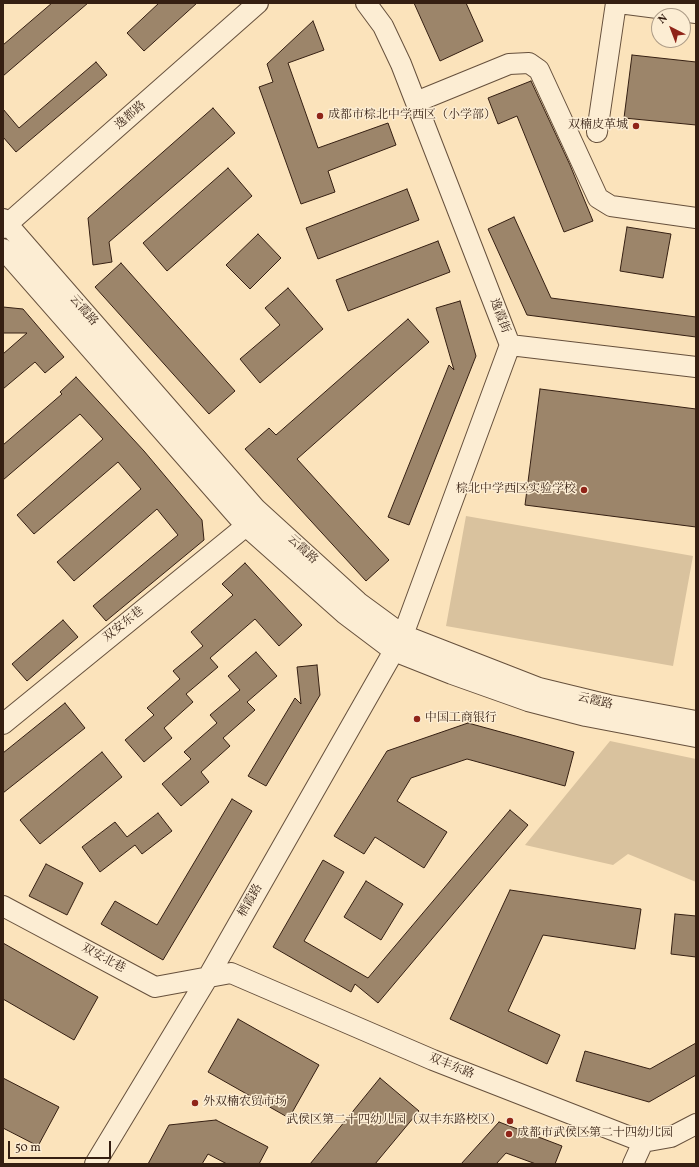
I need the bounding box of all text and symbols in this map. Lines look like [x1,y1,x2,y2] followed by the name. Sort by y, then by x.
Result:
[651,8,691,48] north arrow
[655,11,671,28] text: N
[113,99,149,133] street label: 逸都路
[328,109,496,123] place label: 成都市棕北中学西区（小学部）
[315,111,325,121] marker: 成都市棕北中学西区（小学部）
[568,119,628,133] place label: 双楠皮革城
[631,121,641,131] marker: 双楠皮革城
[66,293,100,329] street label: 云霞路
[486,297,512,335] street label: 逸霞街
[456,483,576,497] place label: 棕北中学西区实验学校
[579,485,589,495] marker: 棕北中学西区实验学校
[284,532,320,568] street label: 云霞路
[101,604,147,646] street label: 双安东巷
[576,691,614,713] street label: 云霞路
[425,712,497,726] place label: 中国工商银行
[412,714,422,724] marker: 中国工商银行
[236,882,266,920] street label: 栖霞路
[78,941,128,977] street label: 双安北巷
[426,1051,476,1083] street label: 双丰东路
[203,1096,287,1110] place label: 外双楠农贸市场
[190,1098,200,1108] marker: 外双楠农贸市场
[286,1114,502,1128] place label: 武侯区第二十四幼儿园（双丰东路校区）
[505,1116,515,1126] marker: 武侯区第二十四幼儿园（双丰东路校区）
[517,1127,673,1141] place label: 成都市武侯区第二十四幼儿园
[504,1129,514,1139] marker: 成都市武侯区第二十四幼儿园
[10,1133,113,1159] scale bar
[15,1140,41,1156] text: 50 m

